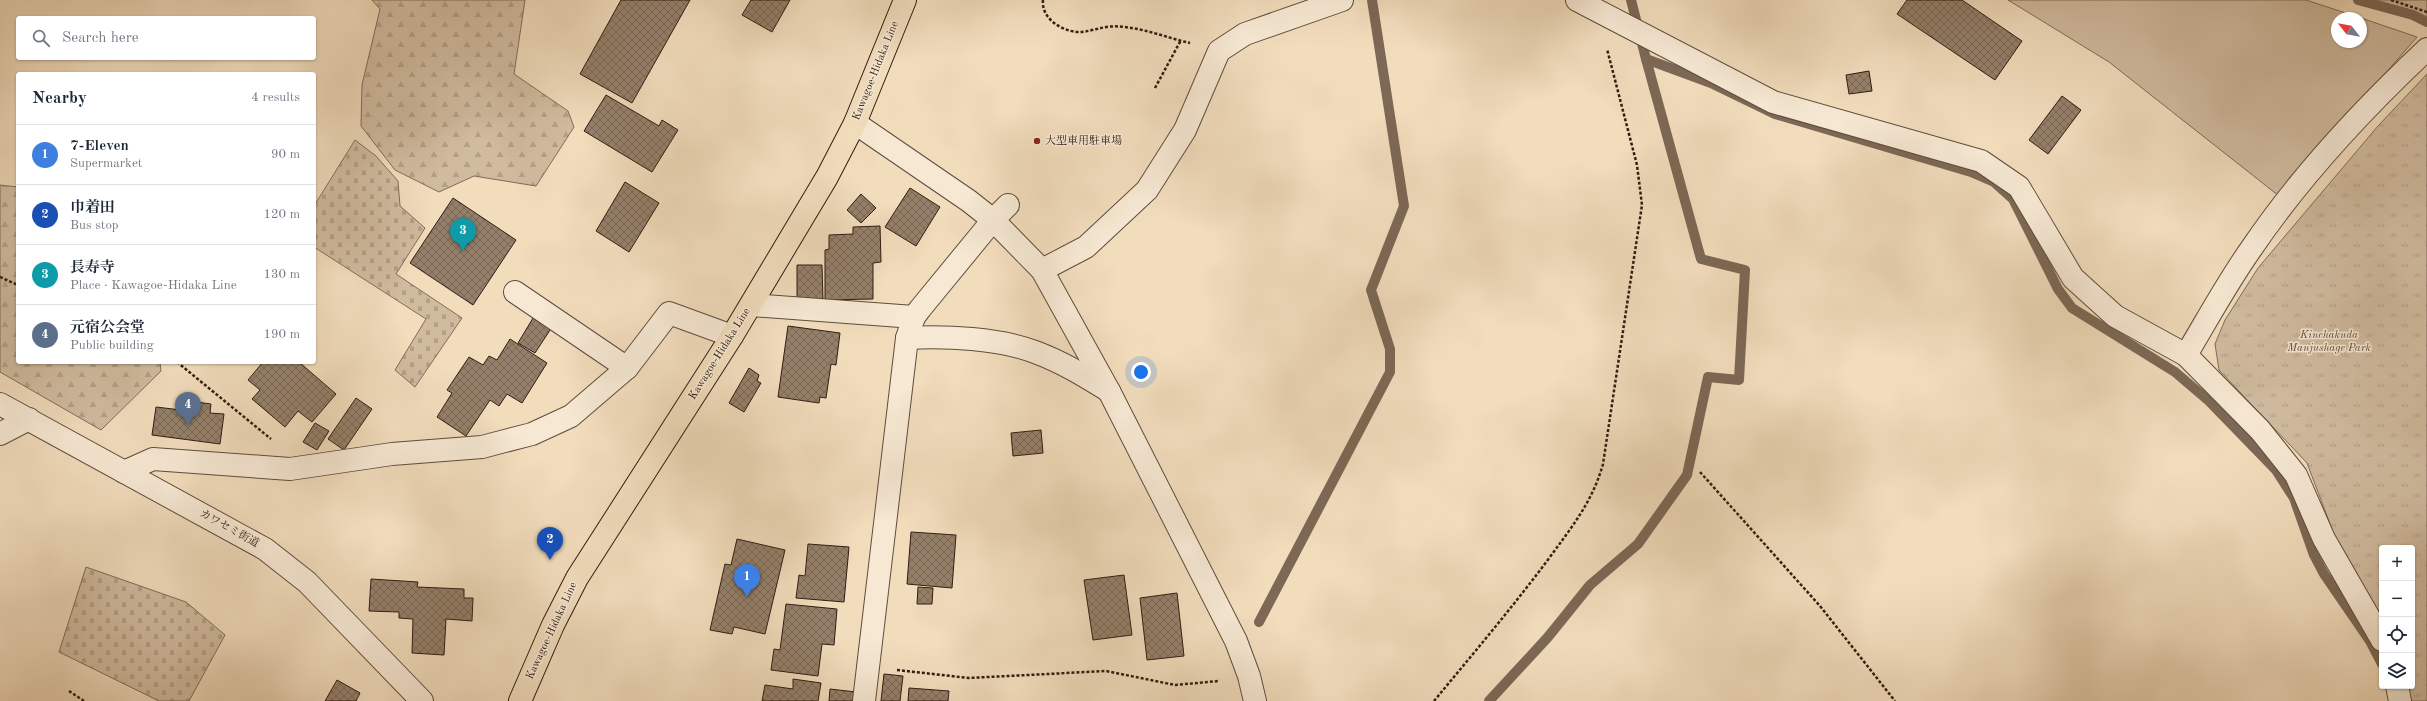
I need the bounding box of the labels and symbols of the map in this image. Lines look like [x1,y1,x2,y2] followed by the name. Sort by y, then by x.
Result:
[2331,12,2367,48] north arrow
[851,20,901,122] street label: Kawagoe-Hidaka Line
[1045,134,1122,147] place label: 大型車用駐車場
[1032,136,1042,146] marker: 大型車用駐車場
[450,218,476,251] pin: 3
[687,306,753,402] street label: Kawagoe-Hidaka Line
[2286,330,2371,354] park label: Kinchakuda Manjushage Park
[1131,362,1151,382] your location
[175,392,201,425] pin: 4
[197,506,261,550] street label: カワセミ街道
[537,527,563,560] pin: 2
[734,564,760,597] pin: 1
[525,581,579,681] street label: Kawagoe-Hidaka Line

